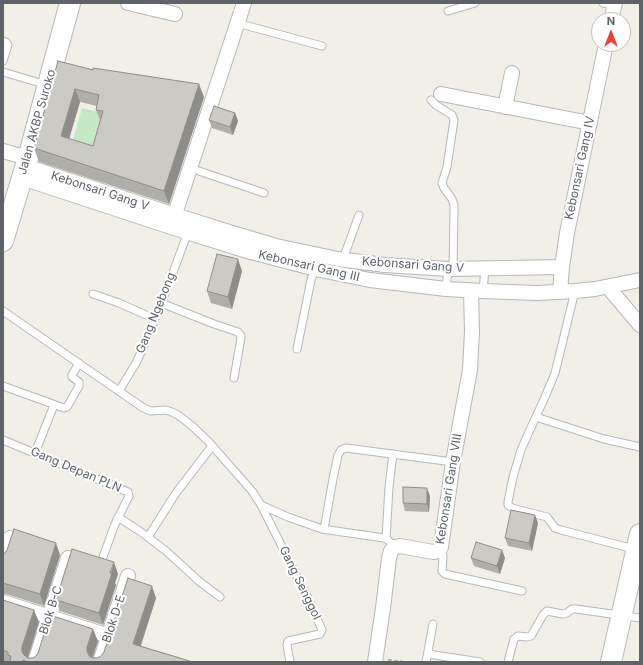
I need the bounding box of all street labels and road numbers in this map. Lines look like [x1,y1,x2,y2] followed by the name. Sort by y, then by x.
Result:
[15,68,59,176] street label: Jalan AKBP Suroko
[562,115,598,221] street label: Kebonsari Gang IV
[49,168,151,214] street label: Kebonsari Gang V
[257,247,361,285] street label: Kebonsari Gang III
[362,254,464,276] street label: Kebonsari Gang V
[133,270,179,356] street label: Gang Ngebong
[433,433,465,545] street label: Kebonsari Gang VIII
[28,444,124,496] street label: Gang Depan PLN
[276,544,324,622] street label: Gang Senggol
[36,584,66,636] street label: Blok B-C
[100,593,128,645] street label: Blok D-E

